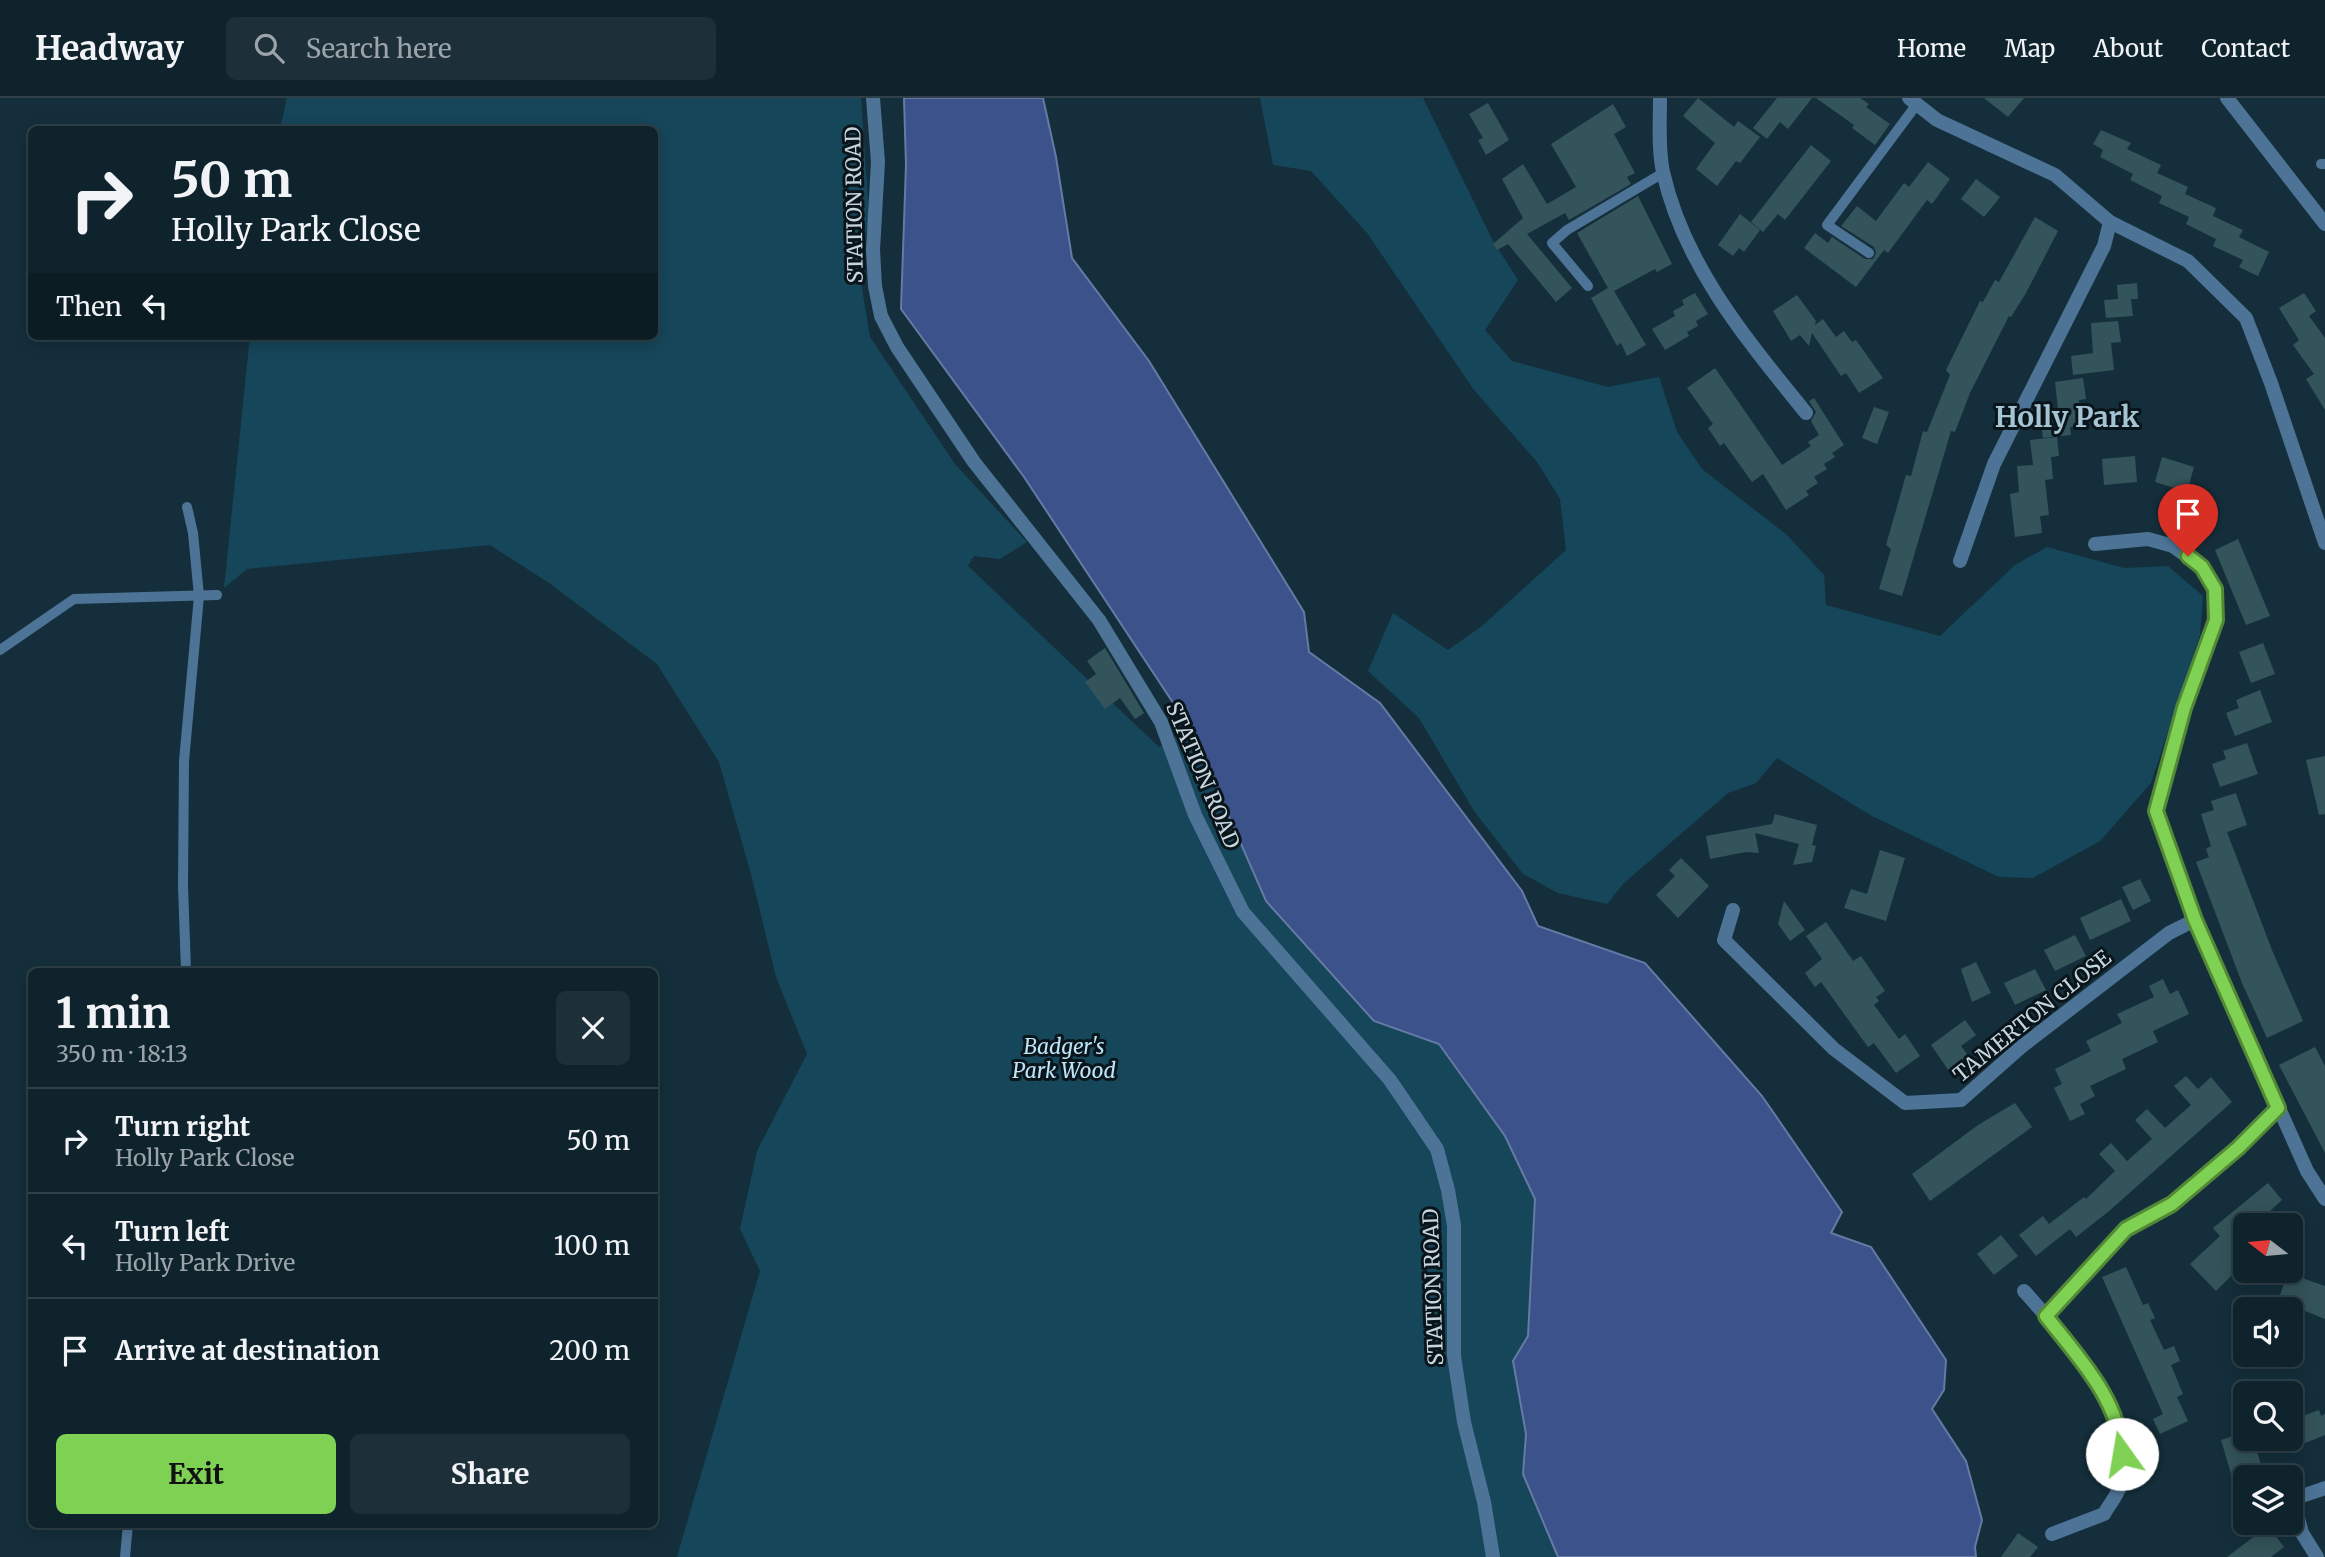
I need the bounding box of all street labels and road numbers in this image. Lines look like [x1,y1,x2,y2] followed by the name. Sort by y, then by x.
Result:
[839,126,869,284] street label: STATION ROAD
[1160,697,1246,853] street label: STATION ROAD
[1948,944,2117,1088] street label: TAMERTON CLOSE
[1417,1208,1449,1366] street label: STATION ROAD

